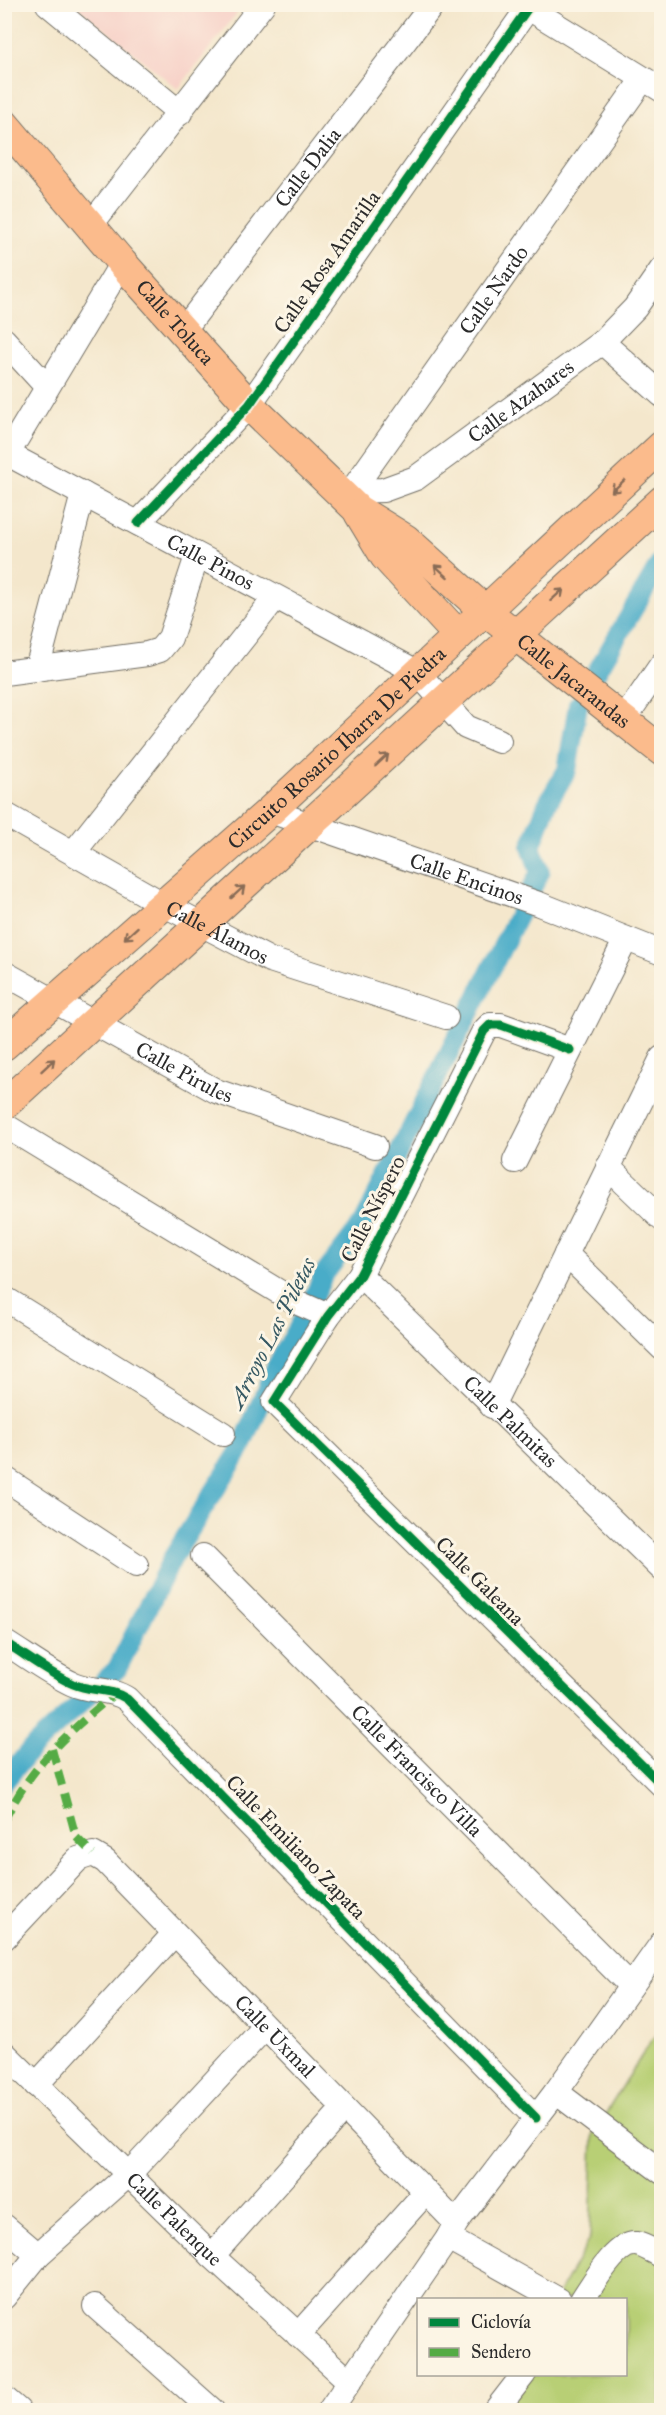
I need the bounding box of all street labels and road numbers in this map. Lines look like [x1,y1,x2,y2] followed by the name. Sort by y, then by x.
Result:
[269,122,347,213] street label: Calle Dalia
[268,185,386,339] street label: Calle Rosa Amarilla
[453,240,534,340] street label: Calle Nardo
[130,274,220,370] street label: Calle Toluca
[463,354,579,449] street label: Calle Azahares
[162,528,259,596] street label: Calle Pinos
[512,628,636,734] street label: Calle Jacarandas
[222,641,451,855] street label: Circuito Rosario Ibarra De Piedra
[406,847,527,911] street label: Calle Encinos
[161,895,273,970] street label: Calle Álamos
[131,1036,236,1109] street label: Calle Pirules
[335,1151,411,1267] street label: Calle Níspero
[458,1370,563,1473] street label: Calle Palmitas
[430,1531,530,1631] street label: Calle Galeana
[345,1699,488,1842] street label: Calle Francisco Villa
[220,1769,372,1925] street label: Calle Emiliano Zapata
[229,1989,321,2083] street label: Calle Uxmal
[121,2167,228,2272] street label: Calle Palenque

